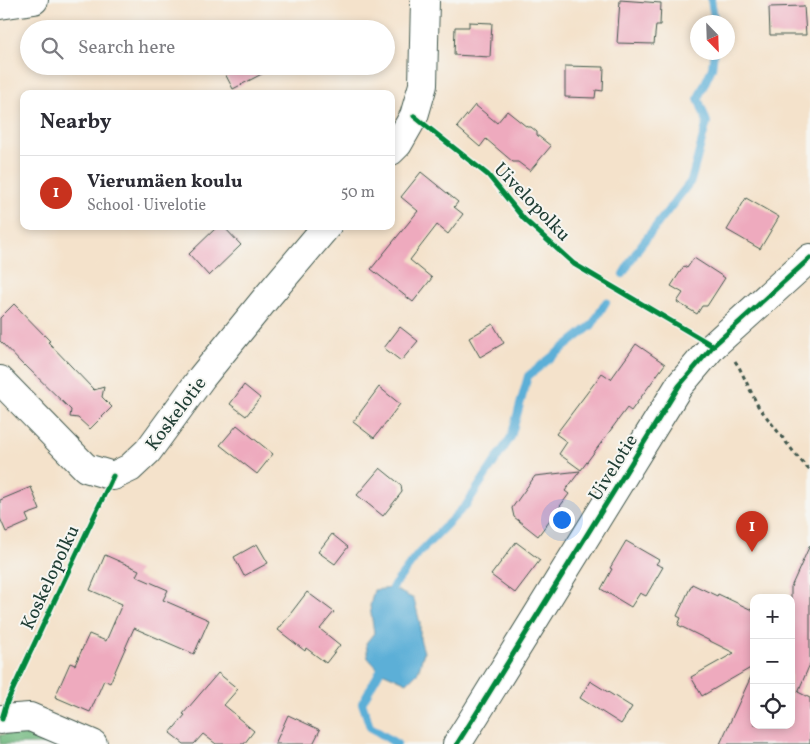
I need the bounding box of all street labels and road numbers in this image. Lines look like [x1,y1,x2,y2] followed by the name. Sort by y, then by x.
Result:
[487,157,576,248] street label: Uivelopolku
[140,372,213,457] street label: Koskelotie
[583,430,644,507] street label: Uivelotie
[15,521,86,634] street label: Koskelopolku

